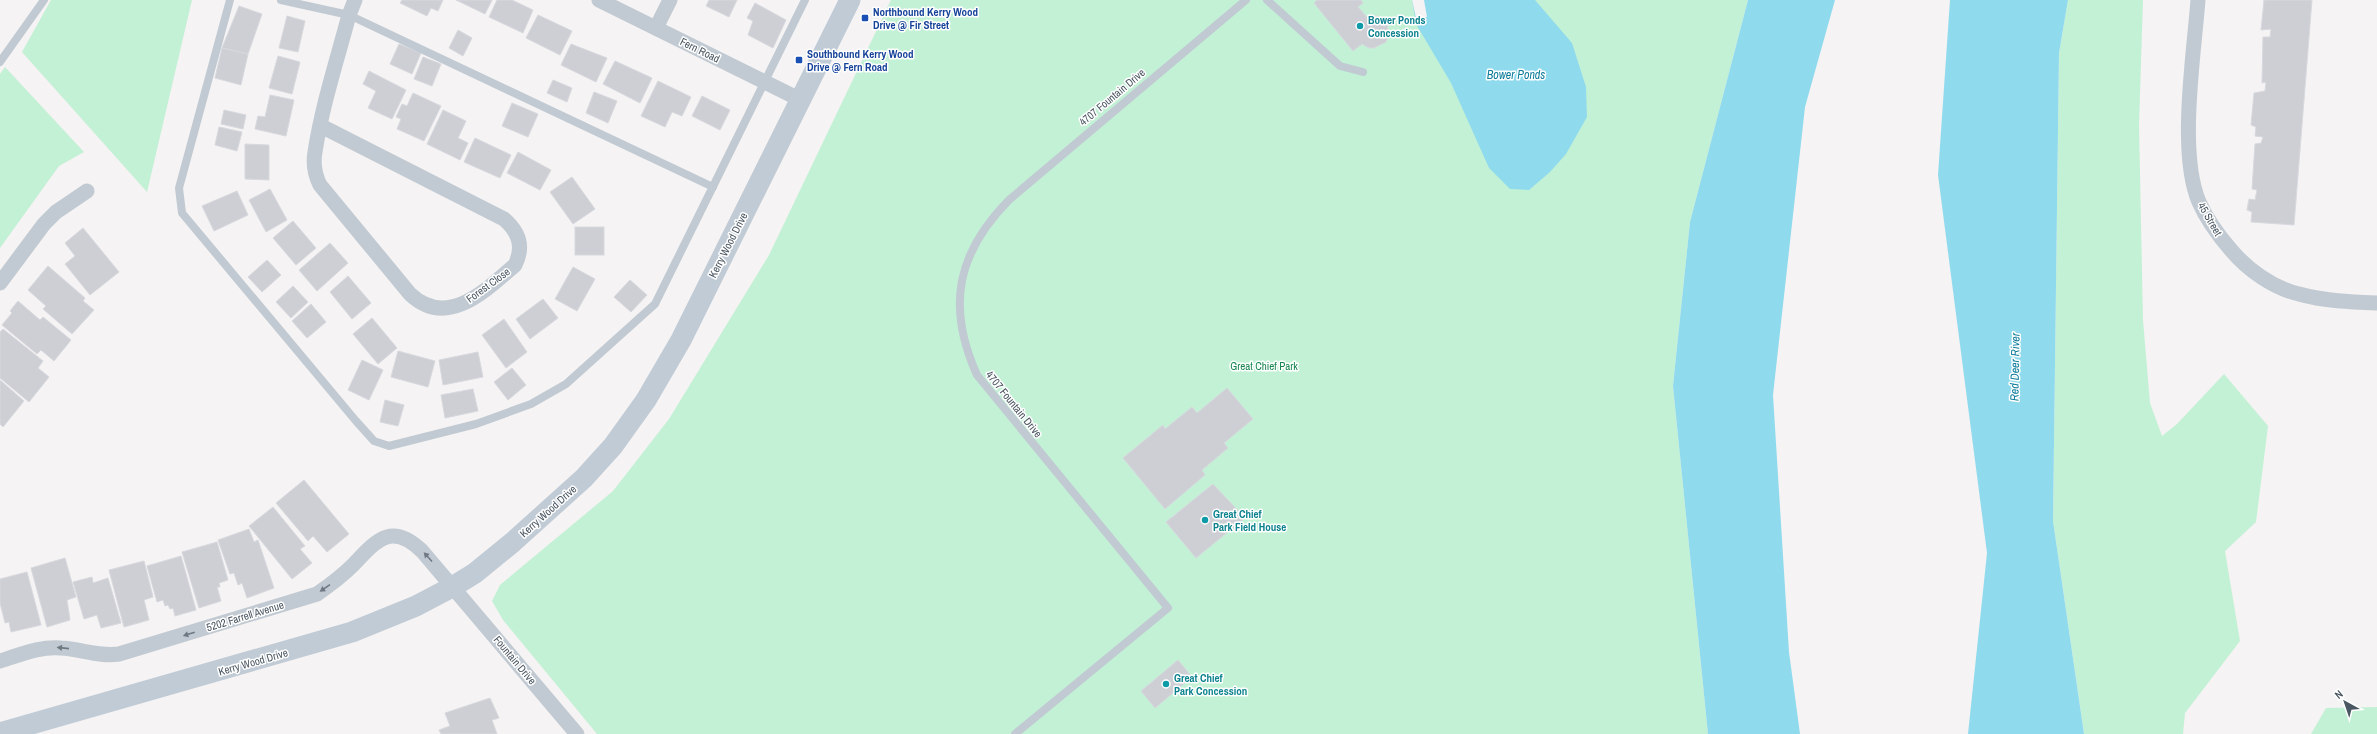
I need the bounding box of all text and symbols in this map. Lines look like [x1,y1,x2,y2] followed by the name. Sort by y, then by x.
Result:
[873,5,978,32] place label: Northbound Kerry Wood Drive @ Fir Street
[860,13,870,23] marker: Northbound Kerry Wood Drive @ Fir Street
[1368,13,1426,40] place label: Bower Ponds Concession
[1355,21,1365,31] marker: Bower Ponds Concession
[678,34,722,66] street label: Fern Road
[807,47,914,74] place label: Southbound Kerry Wood Drive @ Fern Road
[794,55,804,65] marker: Southbound Kerry Wood Drive @ Fern Road
[1076,65,1148,129] street label: 4707 Fountain Drive
[1487,67,1545,83] water label: Bower Ponds
[2195,200,2225,239] street label: 45 Street
[706,210,750,280] street label: Kerry Wood Drive
[463,264,513,306] street label: Forest Close
[2006,332,2024,401] water label: Red Deer River
[1230,359,1298,373] park label: Great Chief Park
[983,368,1045,440] street label: 4707 Fountain Drive
[517,482,579,540] street label: Kerry Wood Drive
[1213,507,1286,534] place label: Great Chief Park Field House
[1200,515,1210,525] marker: Great Chief Park Field House
[423,552,433,562] one-way arrow
[320,584,330,592] one-way arrow
[205,598,285,634] street label: 5202 Farrell Avenue
[183,631,195,637] one-way arrow
[491,633,539,687] street label: Fountain Drive
[57,645,69,652] one-way arrow
[217,645,289,679] street label: Kerry Wood Drive
[1174,671,1247,698] place label: Great Chief Park Concession
[1161,679,1171,689] marker: Great Chief Park Concession
[2325,682,2365,722] north arrow
[2332,687,2346,702] text: N

